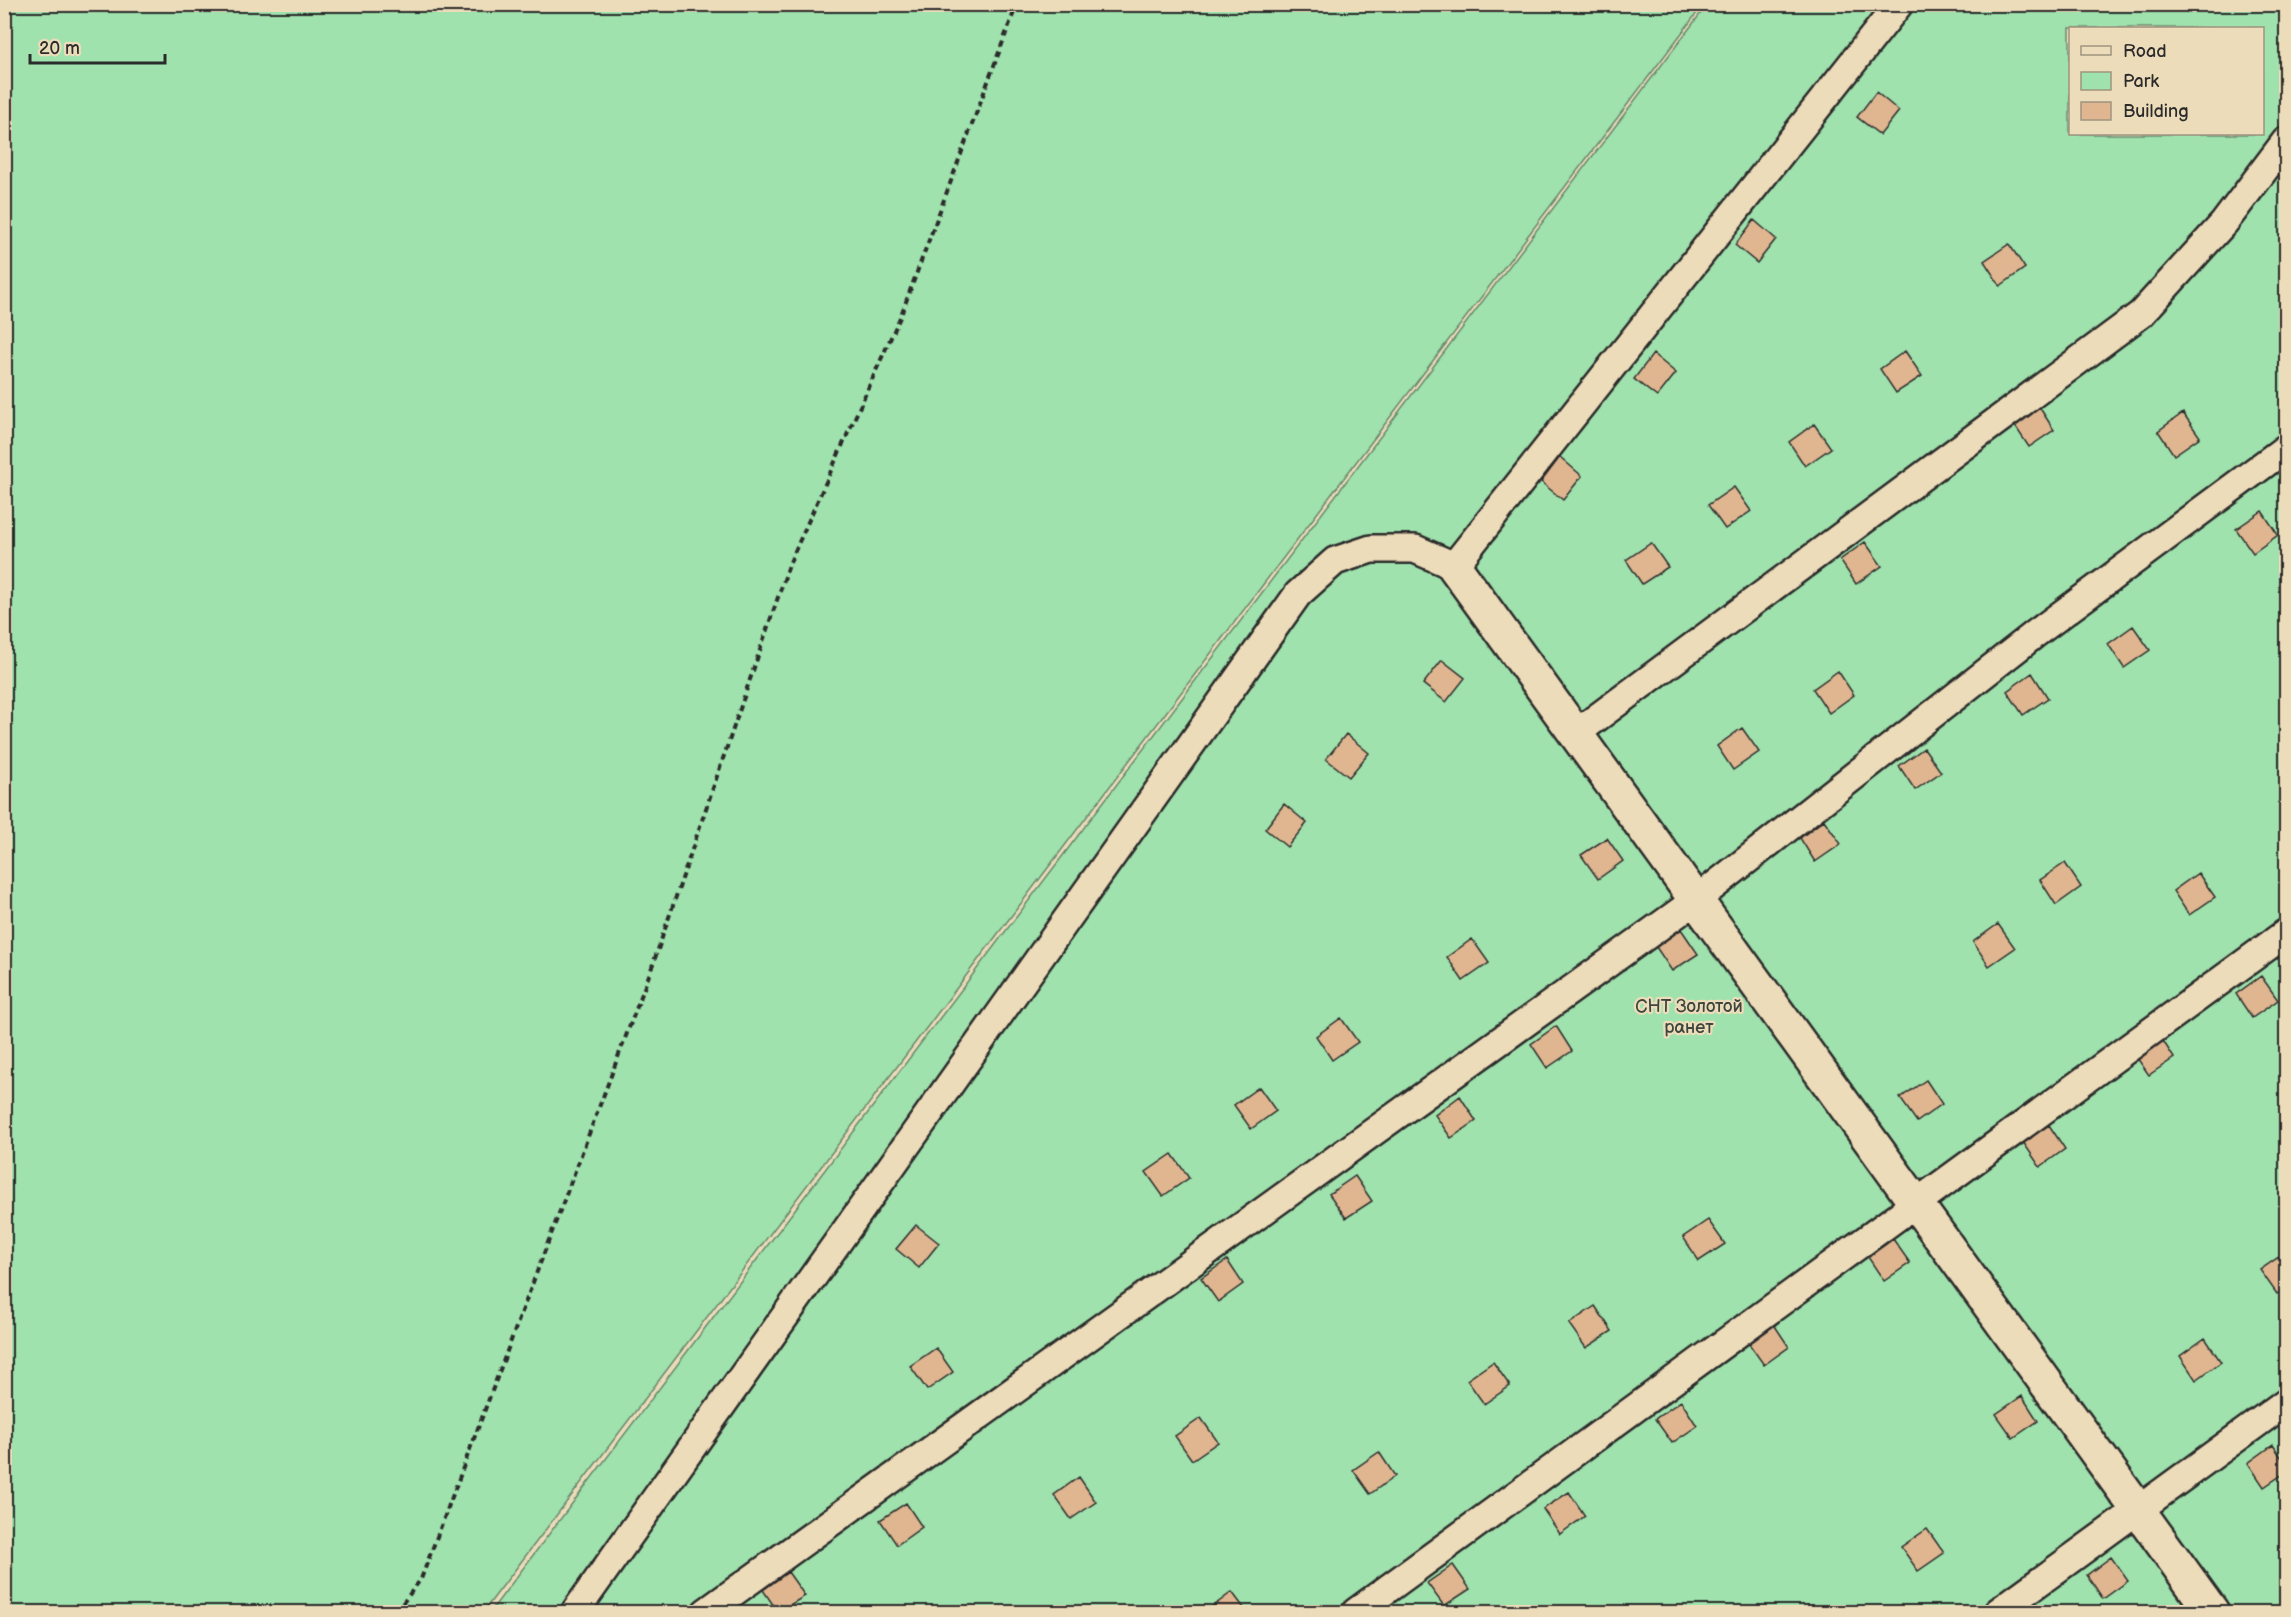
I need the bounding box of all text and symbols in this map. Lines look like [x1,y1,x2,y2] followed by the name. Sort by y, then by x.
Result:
[30,27,165,65] scale bar
[2069,27,2264,135] legend
[39,38,80,59] text: 20 m
[2123,41,2167,62] text: Road
[2123,71,2159,92] text: Park
[2123,101,2189,122] text: Building
[1635,996,1743,1038] park label: СНТ Золотой ранет

